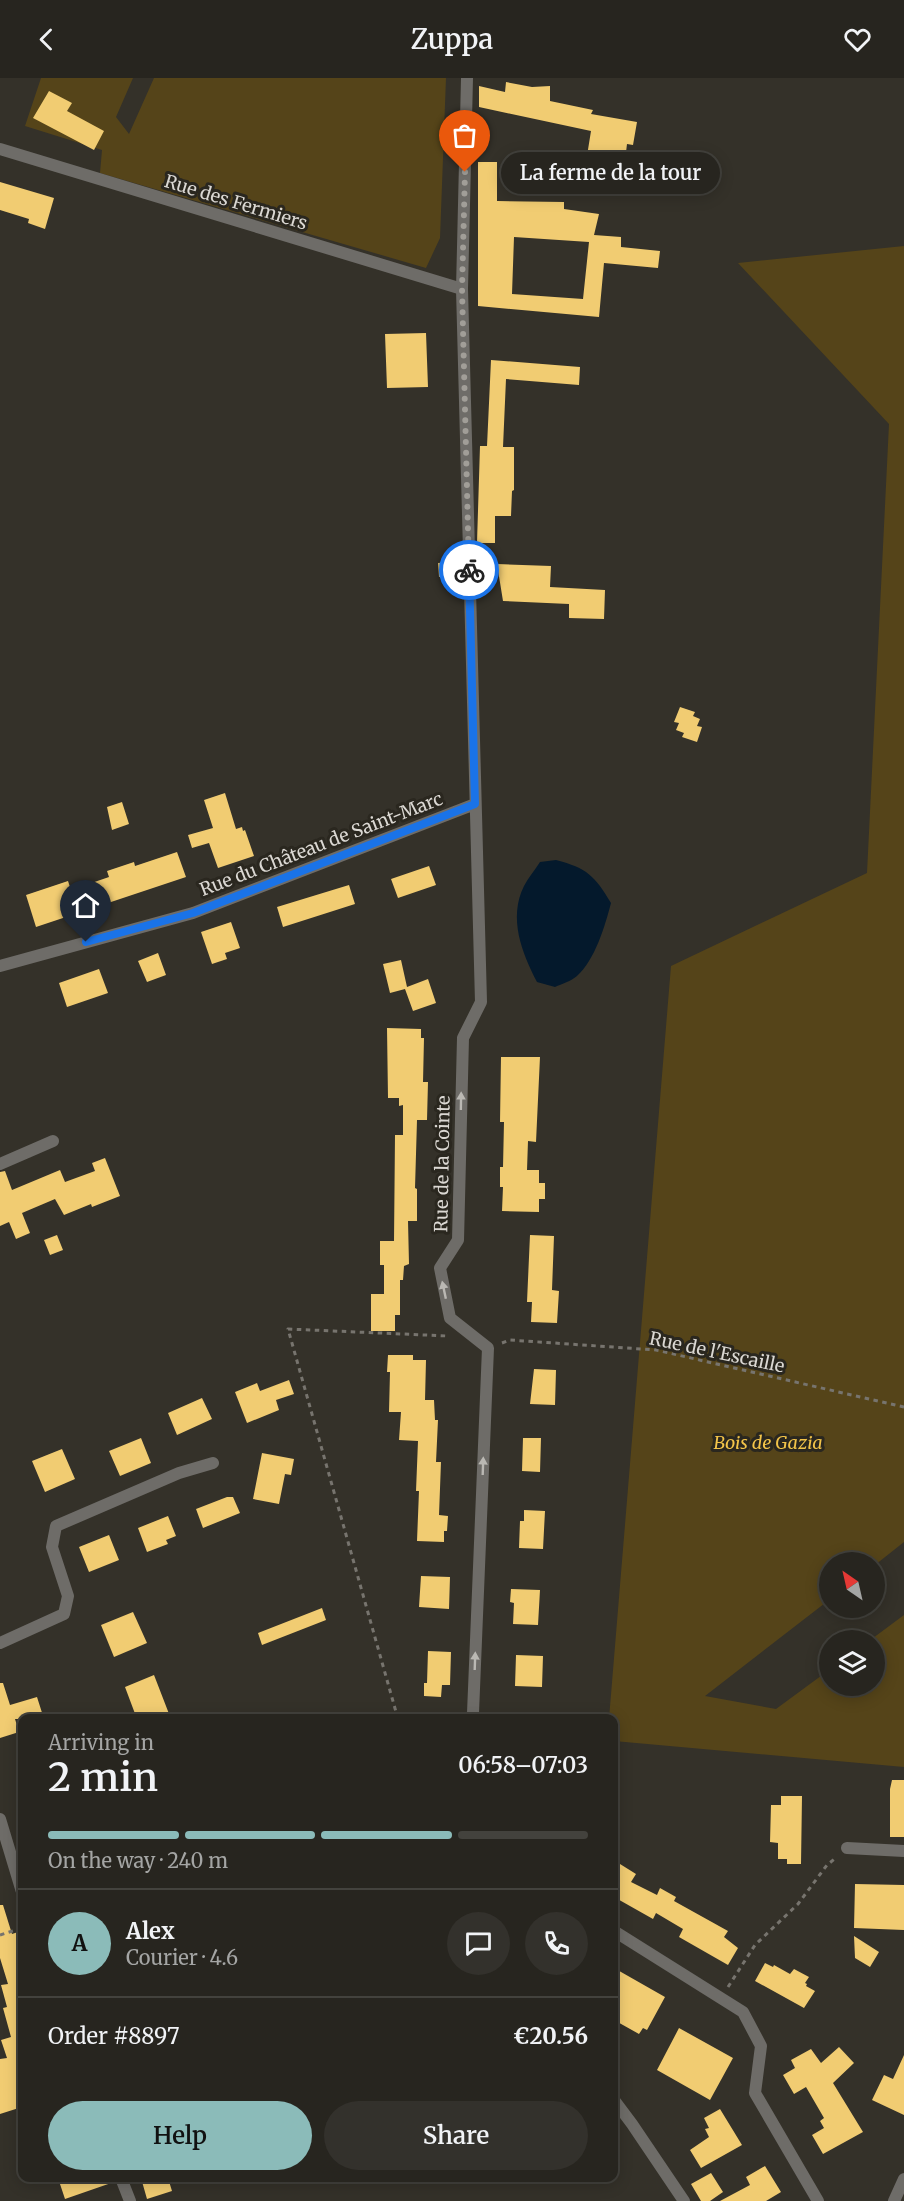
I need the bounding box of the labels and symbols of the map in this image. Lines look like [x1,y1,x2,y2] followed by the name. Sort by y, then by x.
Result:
[439,110,490,172] pin
[501,151,720,193] callout: La ferme de la tour
[162,169,310,235] street label: Rue des Fermiers
[439,540,499,600] courier
[196,787,446,901] street label: Rue du Château de Saint-Marc
[60,880,111,942] pin
[457,1092,466,1111] one-way arrow
[429,1095,455,1233] street label: Rue de la Cointe
[439,1281,449,1299] one-way arrow
[647,1326,787,1378] street label: Rue de l'Escaille
[713,1431,823,1454] park label: Bois de Gazia
[478,1457,488,1476] one-way arrow
[819,1552,885,1618] north arrow
[471,1652,480,1671] one-way arrow

